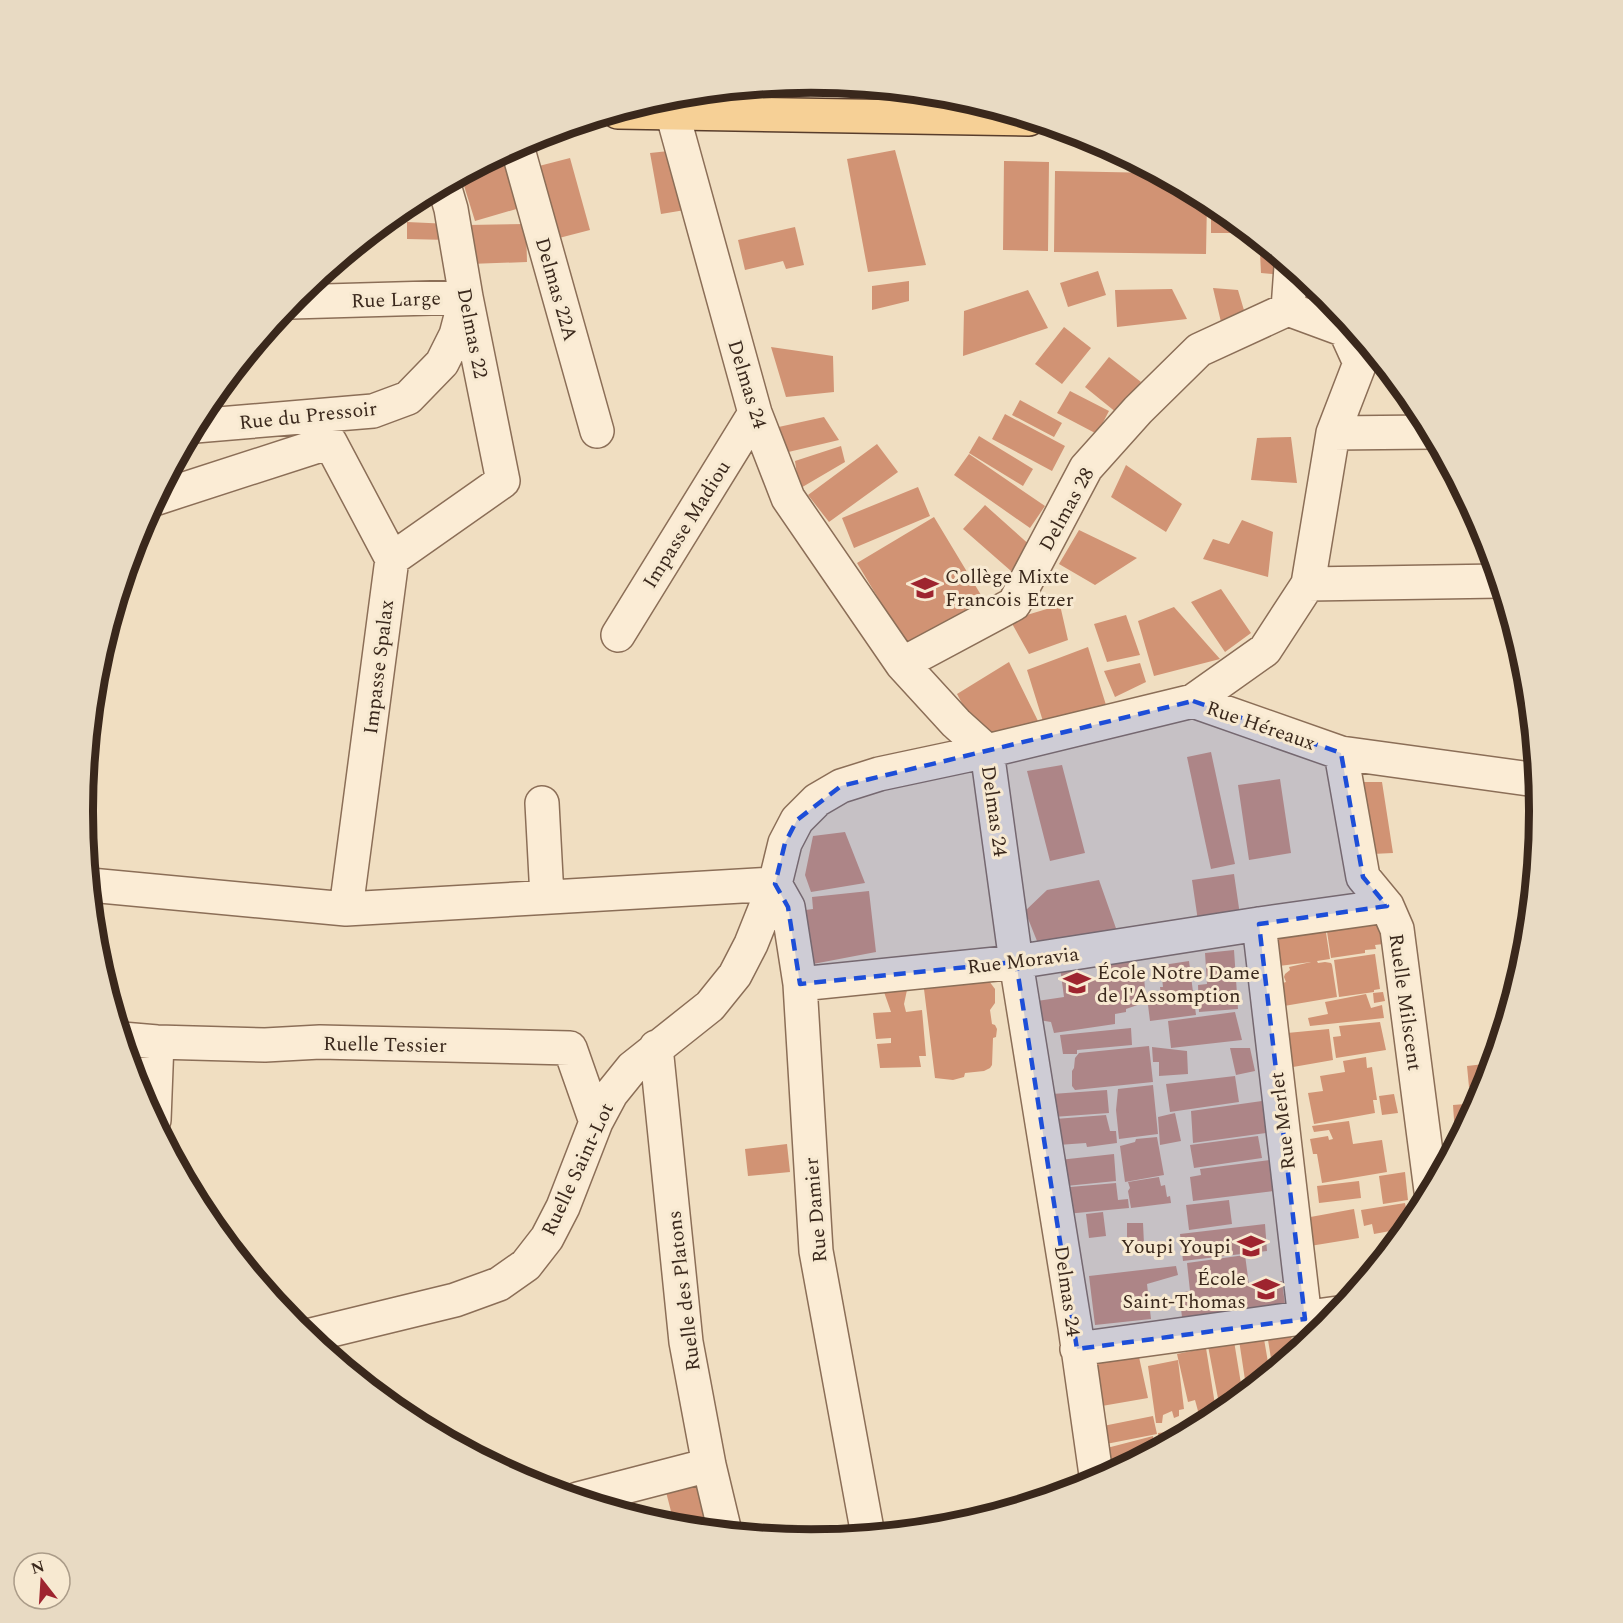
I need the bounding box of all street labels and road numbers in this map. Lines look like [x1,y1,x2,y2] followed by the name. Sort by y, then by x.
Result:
[527,234,585,345] street label: Delmas 22A
[351,283,441,317] street label: Rue Large
[449,285,495,381] street label: Delmas 22
[719,336,775,432] street label: Delmas 24
[238,394,379,438] street label: Rue du Pressoir
[635,455,738,595] street label: Impasse Madiou
[1032,462,1102,557] street label: Delmas 28
[356,598,402,736] street label: Impasse Spalax
[1202,693,1319,759] street label: Rue Héreaux
[973,764,1015,859] street label: Delmas 24
[1381,931,1430,1073] street label: Ruelle Milscent
[965,939,1081,983] street label: Rue Moravia
[323,1029,447,1061] street label: Ruelle Tessier
[1262,1070,1304,1172] street label: Rue Merlet
[534,1098,622,1241] street label: Ruelle Saint-Lot
[796,1156,836,1264] street label: Rue Damier
[659,1209,709,1373] street label: Ruelle des Platons
[1046,1244,1088,1339] street label: Delmas 24

